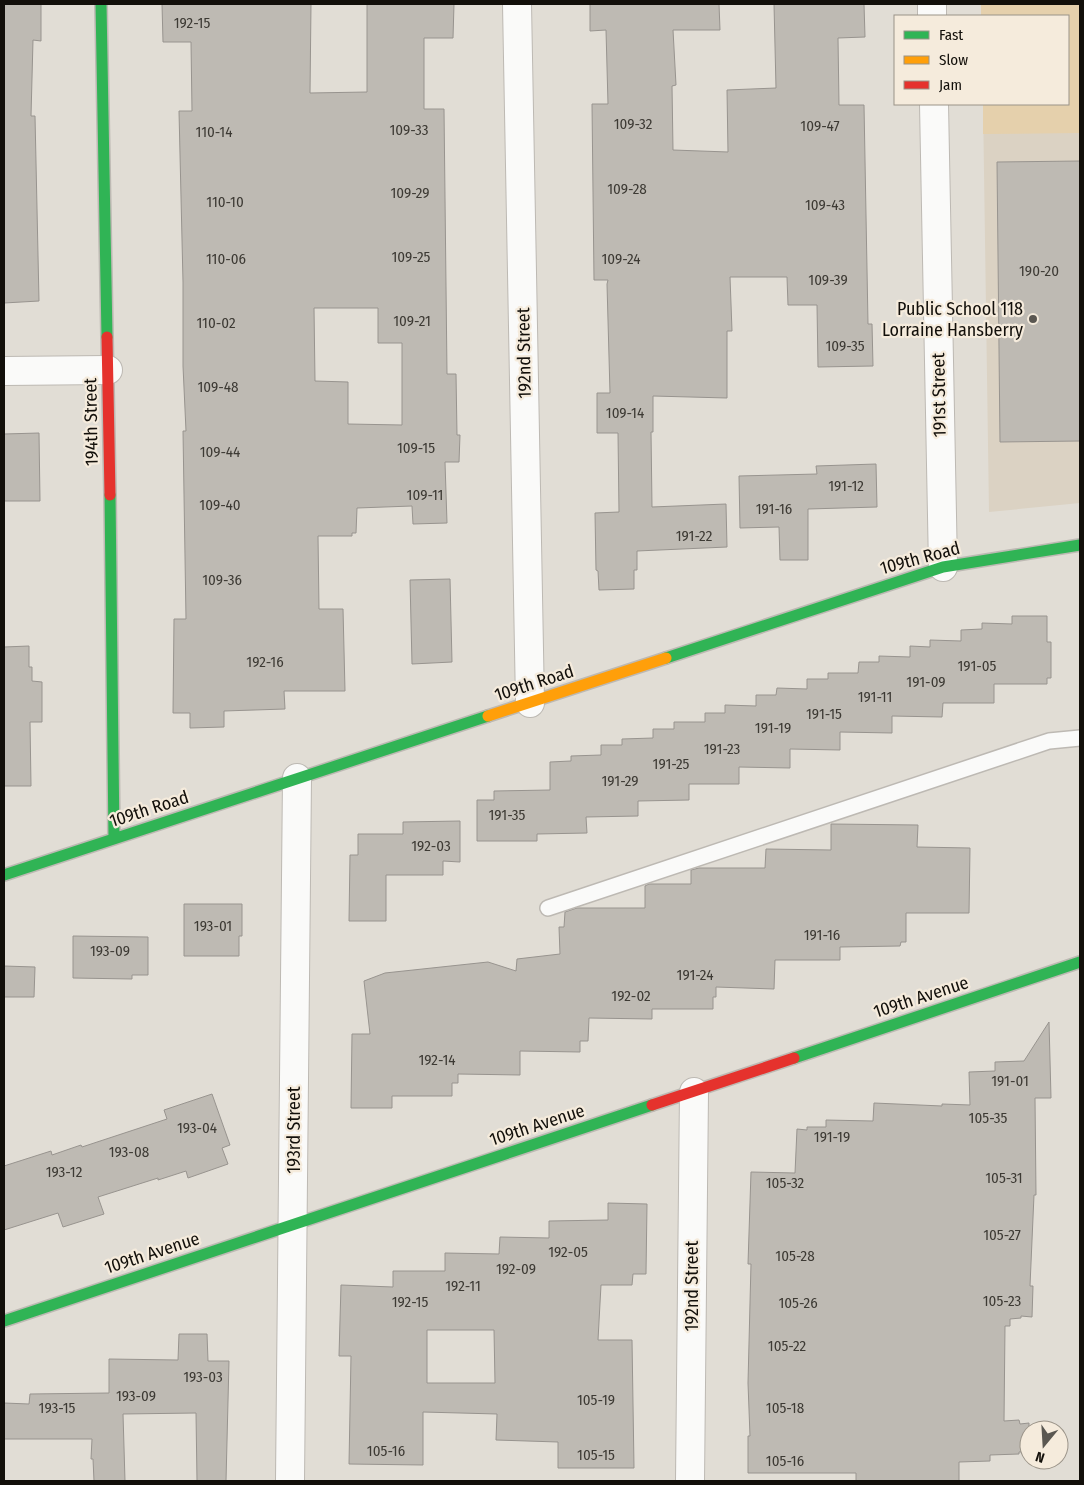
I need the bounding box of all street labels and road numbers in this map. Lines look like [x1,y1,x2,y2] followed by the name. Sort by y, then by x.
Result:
[512,307,536,399] street label: 192nd Street
[927,352,951,437] street label: 191st Street
[79,378,103,466] street label: 194th Street
[878,537,962,579] street label: 109th Road
[492,660,576,706] street label: 109th Road
[107,786,191,832] street label: 109th Road
[871,971,971,1023] street label: 109th Avenue
[283,1086,305,1174] street label: 193rd Street
[487,1099,587,1151] street label: 109th Avenue
[102,1227,202,1279] street label: 109th Avenue
[681,1240,703,1332] street label: 192nd Street

